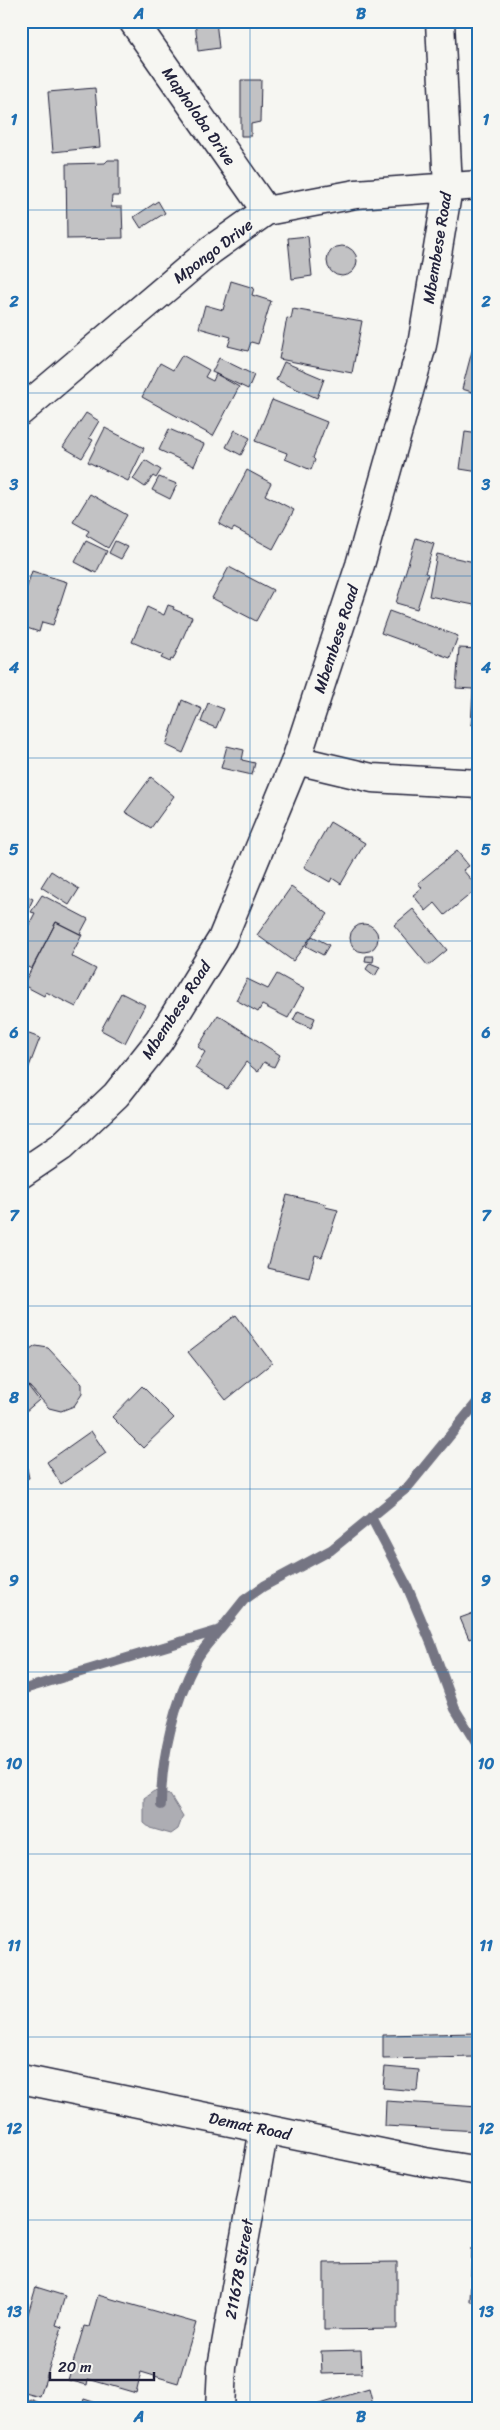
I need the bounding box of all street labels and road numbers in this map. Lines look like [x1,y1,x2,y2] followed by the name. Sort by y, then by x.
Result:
[154,60,244,172] street label: Mapholoba Drive
[414,189,460,306] street label: Mbembese Road
[166,211,260,291] street label: Mpongo Drive
[305,579,368,697] street label: Mbembese Road
[133,954,220,1065] street label: Mbembese Road
[206,2103,295,2149] street label: Demat Road
[216,2216,262,2321] street label: 211678 Street

